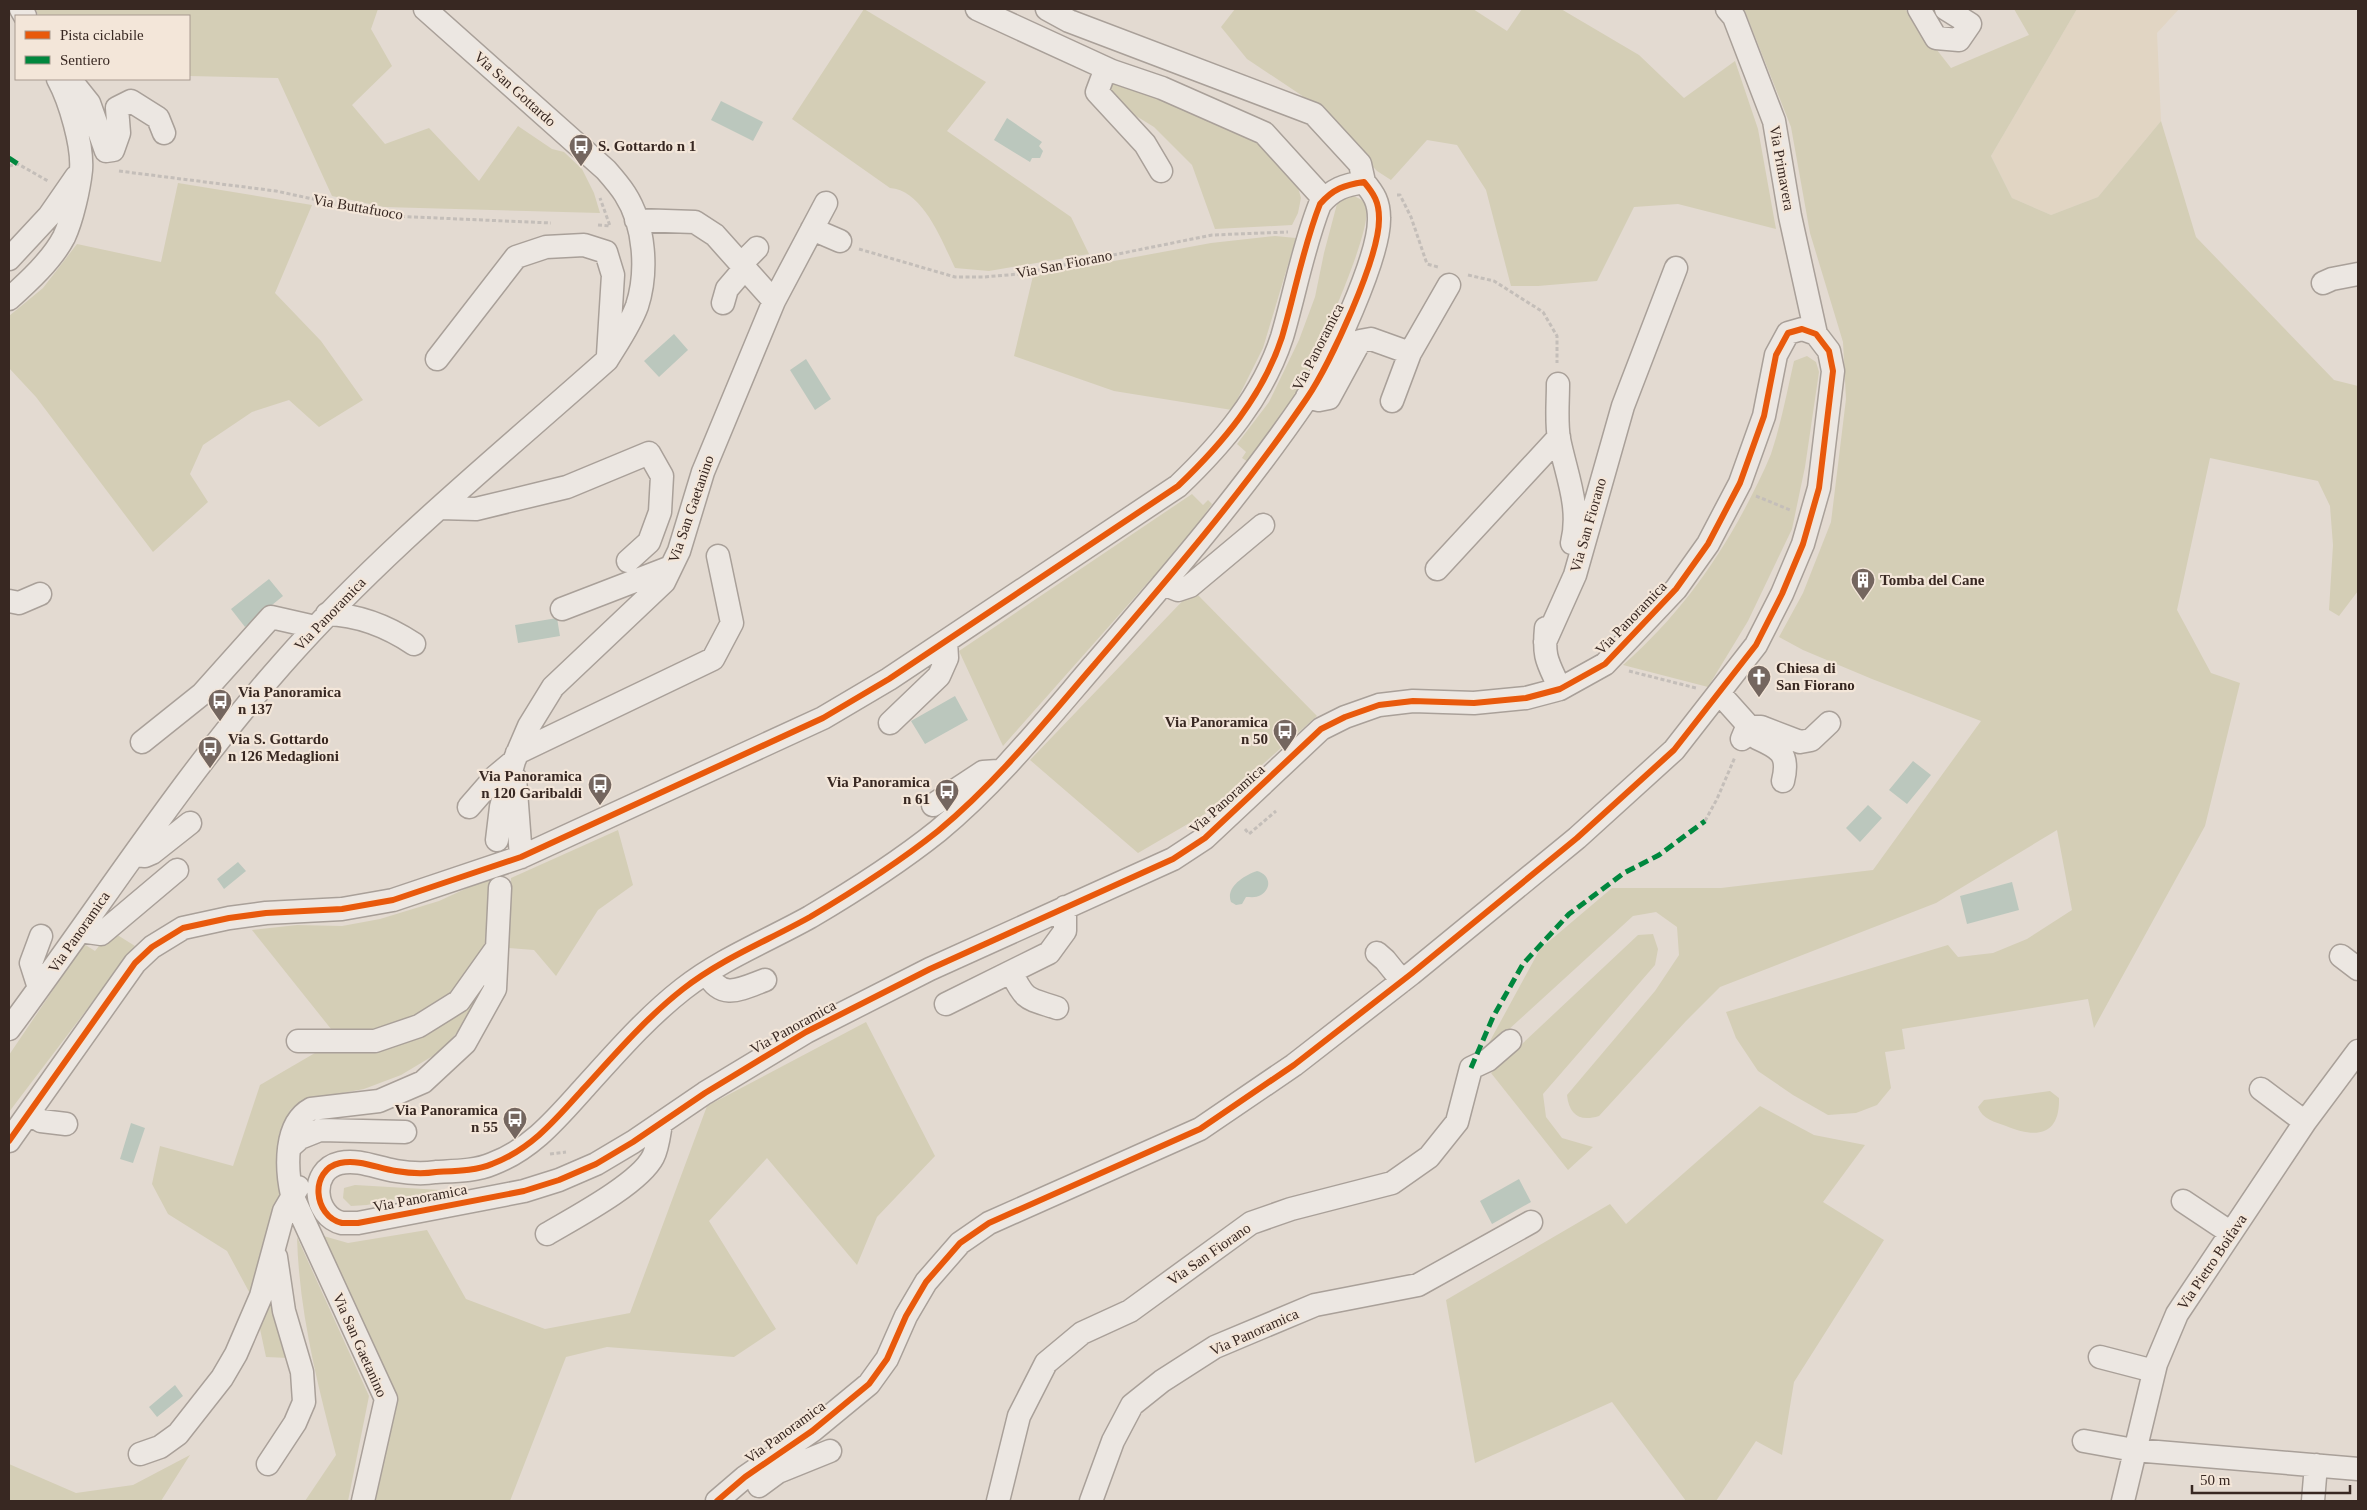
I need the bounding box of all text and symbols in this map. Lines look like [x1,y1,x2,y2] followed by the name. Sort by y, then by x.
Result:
[15,15,190,80] legend
[60,27,144,43] text: Pista ciclabile
[471,48,559,130] street label: Via San Gottardo
[60,52,110,68] text: Sentiero
[1767,124,1797,212] street label: Via Primavera
[568,133,594,167] bus stop icon: S. Gottardo n 1
[598,138,696,154] place label: S. Gottardo n 1
[312,191,404,223] street label: Via Buttafuoco
[1015,247,1113,281] street label: Via San Fiorano
[1289,301,1347,393] street label: Via Panoramica
[665,453,717,565] street label: Via San Gaetanino
[1567,476,1609,574] street label: Via San Fiorano
[1850,567,1876,601] building icon: Tomba del Cane
[1880,572,1985,588] place label: Tomba del Cane
[291,574,369,654] street label: Via Panoramica
[1592,578,1670,658] street label: Via Panoramica
[1776,660,1855,693] place label: Chiesa di San Fiorano
[1746,664,1772,698] church icon: Chiesa di San Fiorano
[238,684,342,717] place label: Via Panoramica n 137
[207,688,233,722] bus stop icon: Via Panoramica n 137
[1165,714,1268,747] place label: Via Panoramica n 50
[1272,718,1298,752] bus stop icon: Via Panoramica n 50
[228,731,339,764] place label: Via S. Gottardo n 126 Medaglioni
[197,735,223,769] bus stop icon: Via S. Gottardo n 126 Medaglioni
[1186,761,1268,837] street label: Via Panoramica
[479,768,582,801] place label: Via Panoramica n 120 Garibaldi
[587,772,613,806] bus stop icon: Via Panoramica n 120 Garibaldi
[827,774,930,807] place label: Via Panoramica n 61
[934,778,960,812] bus stop icon: Via Panoramica n 61
[45,888,113,976] street label: Via Panoramica
[747,997,839,1057] street label: Via Panoramica
[395,1102,498,1135] place label: Via Panoramica n 55
[502,1106,528,1140] bus stop icon: Via Panoramica n 55
[372,1181,469,1215] street label: Via Panoramica
[2174,1211,2250,1313] street label: Via Pietro Boifava
[1165,1220,1253,1288] street label: Via San Fiorano
[330,1290,390,1400] street label: Via San Gaetanino
[1207,1305,1301,1359] street label: Via Panoramica
[742,1397,829,1466] street label: Via Panoramica
[2192,1462,2350,1494] scale bar
[2200,1472,2231,1488] text: 50 m

